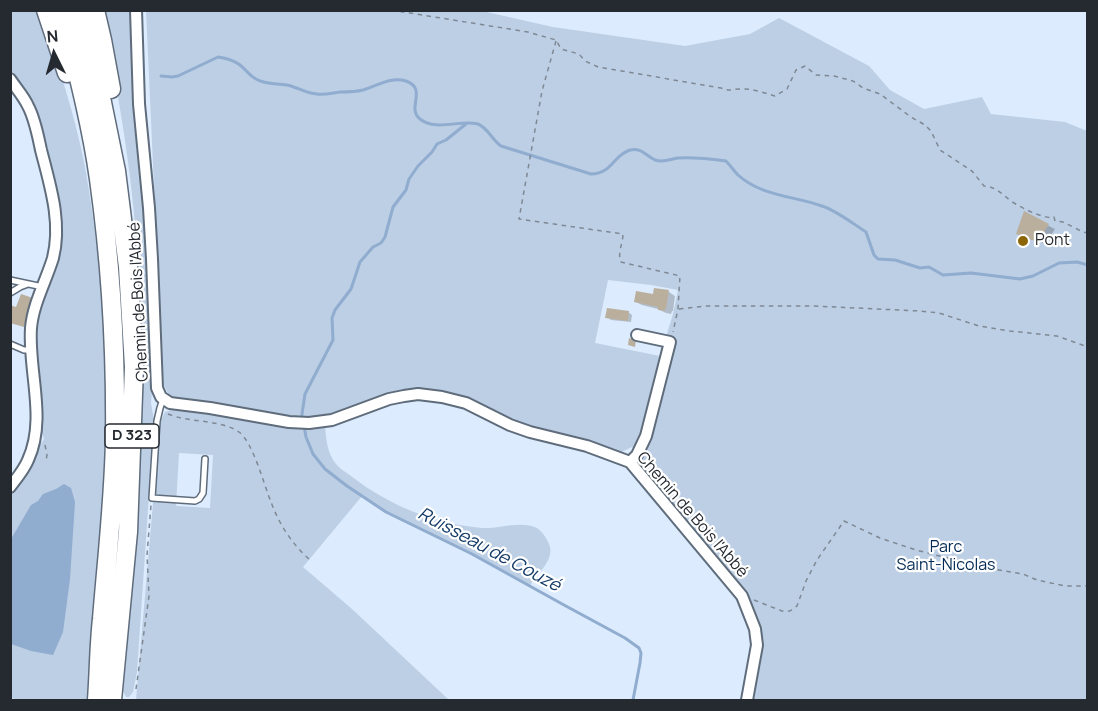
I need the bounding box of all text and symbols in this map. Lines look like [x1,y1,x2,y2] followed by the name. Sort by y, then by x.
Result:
[24,24,84,84] north arrow
[46,25,59,48] text: N
[125,222,153,382] street label: Chemin de Bois l'Abbé
[1035,231,1070,251] place label: Pont
[1016,234,1030,248] marker: Pont
[105,424,159,448] road number: D 323
[632,448,752,582] street label: Chemin de Bois l'Abbé
[414,503,564,597] water label: Ruisseau de Couzé
[897,538,995,576] park label: Parc Saint-Nicolas

